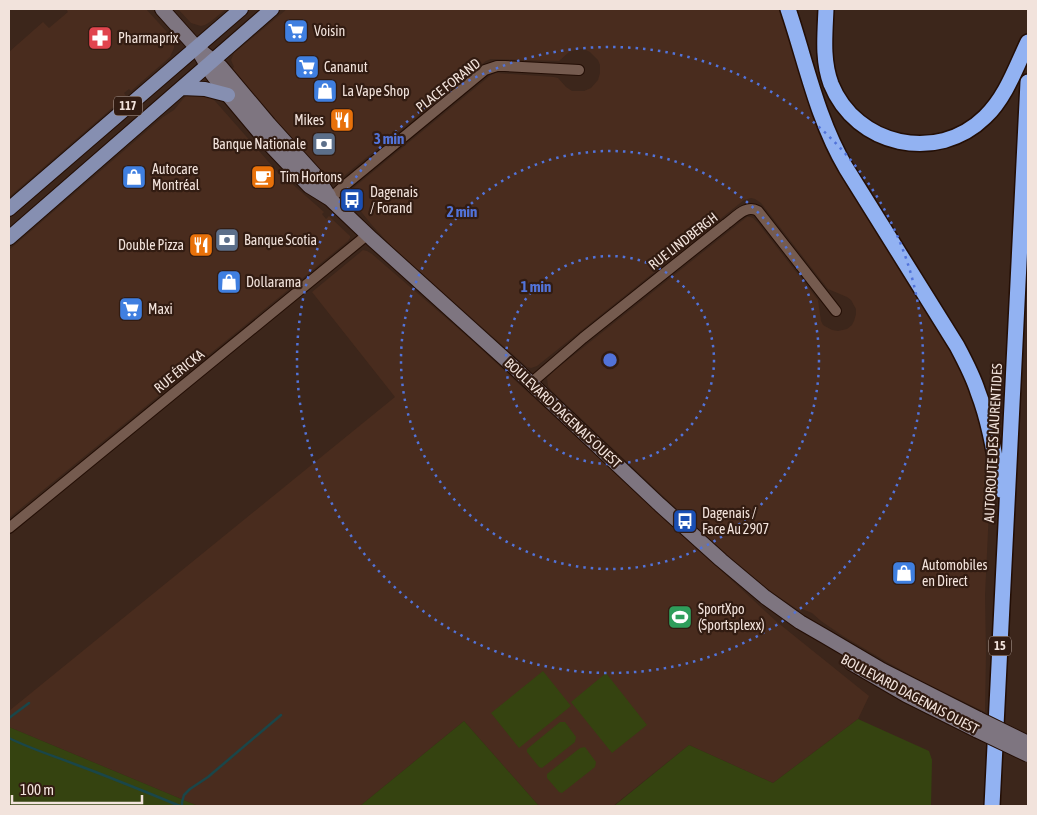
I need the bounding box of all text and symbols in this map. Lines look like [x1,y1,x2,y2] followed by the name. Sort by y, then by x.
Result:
[283,18,309,44] supermarket icon: Voisin
[314,23,345,39] place label: Voisin
[87,25,113,51] pharmacy icon: Pharmaprix
[118,30,179,46] place label: Pharmaprix
[294,54,320,80] supermarket icon: Cananut
[413,55,483,115] street label: PLACE FORAND
[324,59,368,75] place label: Cananut
[312,78,338,104] shop icon: La Vape Shop
[342,83,410,99] place label: La Vape Shop
[114,96,142,115] road number: 117
[329,107,355,133] restaurant icon: Mikes
[294,112,324,128] place label: Mikes
[374,130,404,147] text: 3 min
[311,131,337,157] bank icon: Banque Nationale
[213,136,306,152] place label: Banque Nationale
[152,161,200,193] place label: Autocare Montréal
[121,164,147,190] shop icon: Autocare Montréal
[250,164,276,190] cafe icon: Tim Hortons
[280,169,342,185] place label: Tim Hortons
[370,184,418,216] place label: Dagenais / Forand
[339,187,365,213] bus stop icon: Dagenais / Forand
[447,203,477,220] text: 2 min
[645,209,721,273] street label: RUE LINDBERGH
[214,227,240,253] bank icon: Banque Scotia
[188,232,214,258] restaurant icon: Double Pizza
[244,232,317,248] place label: Banque Scotia
[118,237,184,253] place label: Double Pizza
[216,269,242,295] shop icon: Dollarama
[246,274,301,290] place label: Dollarama
[521,278,551,295] text: 1 min
[118,296,144,322] supermarket icon: Maxi
[148,301,173,317] place label: Maxi
[151,346,207,396] street label: RUE ÉRICKA
[601,351,619,369] centre of rings
[501,355,625,471] street label: BOULEVARD DAGENAIS OUEST
[981,363,1005,523] street label: AUTOROUTE DES LAURENTIDES
[702,505,769,537] place label: Dagenais / Face Au 2907
[672,508,698,534] bus stop icon: Dagenais / Face Au 2907
[922,557,988,589] place label: Automobiles en Direct
[891,560,917,586] shop icon: Automobiles en Direct
[698,601,765,633] place label: SportXpo (Sportsplexx)
[667,604,693,630] sports icon: SportXpo (Sportsplexx)
[989,636,1011,656] road number: 15
[838,651,982,737] street label: BOULEVARD DAGENAIS OUEST
[12,772,142,804] scale bar
[20,781,54,798] text: 100 m

